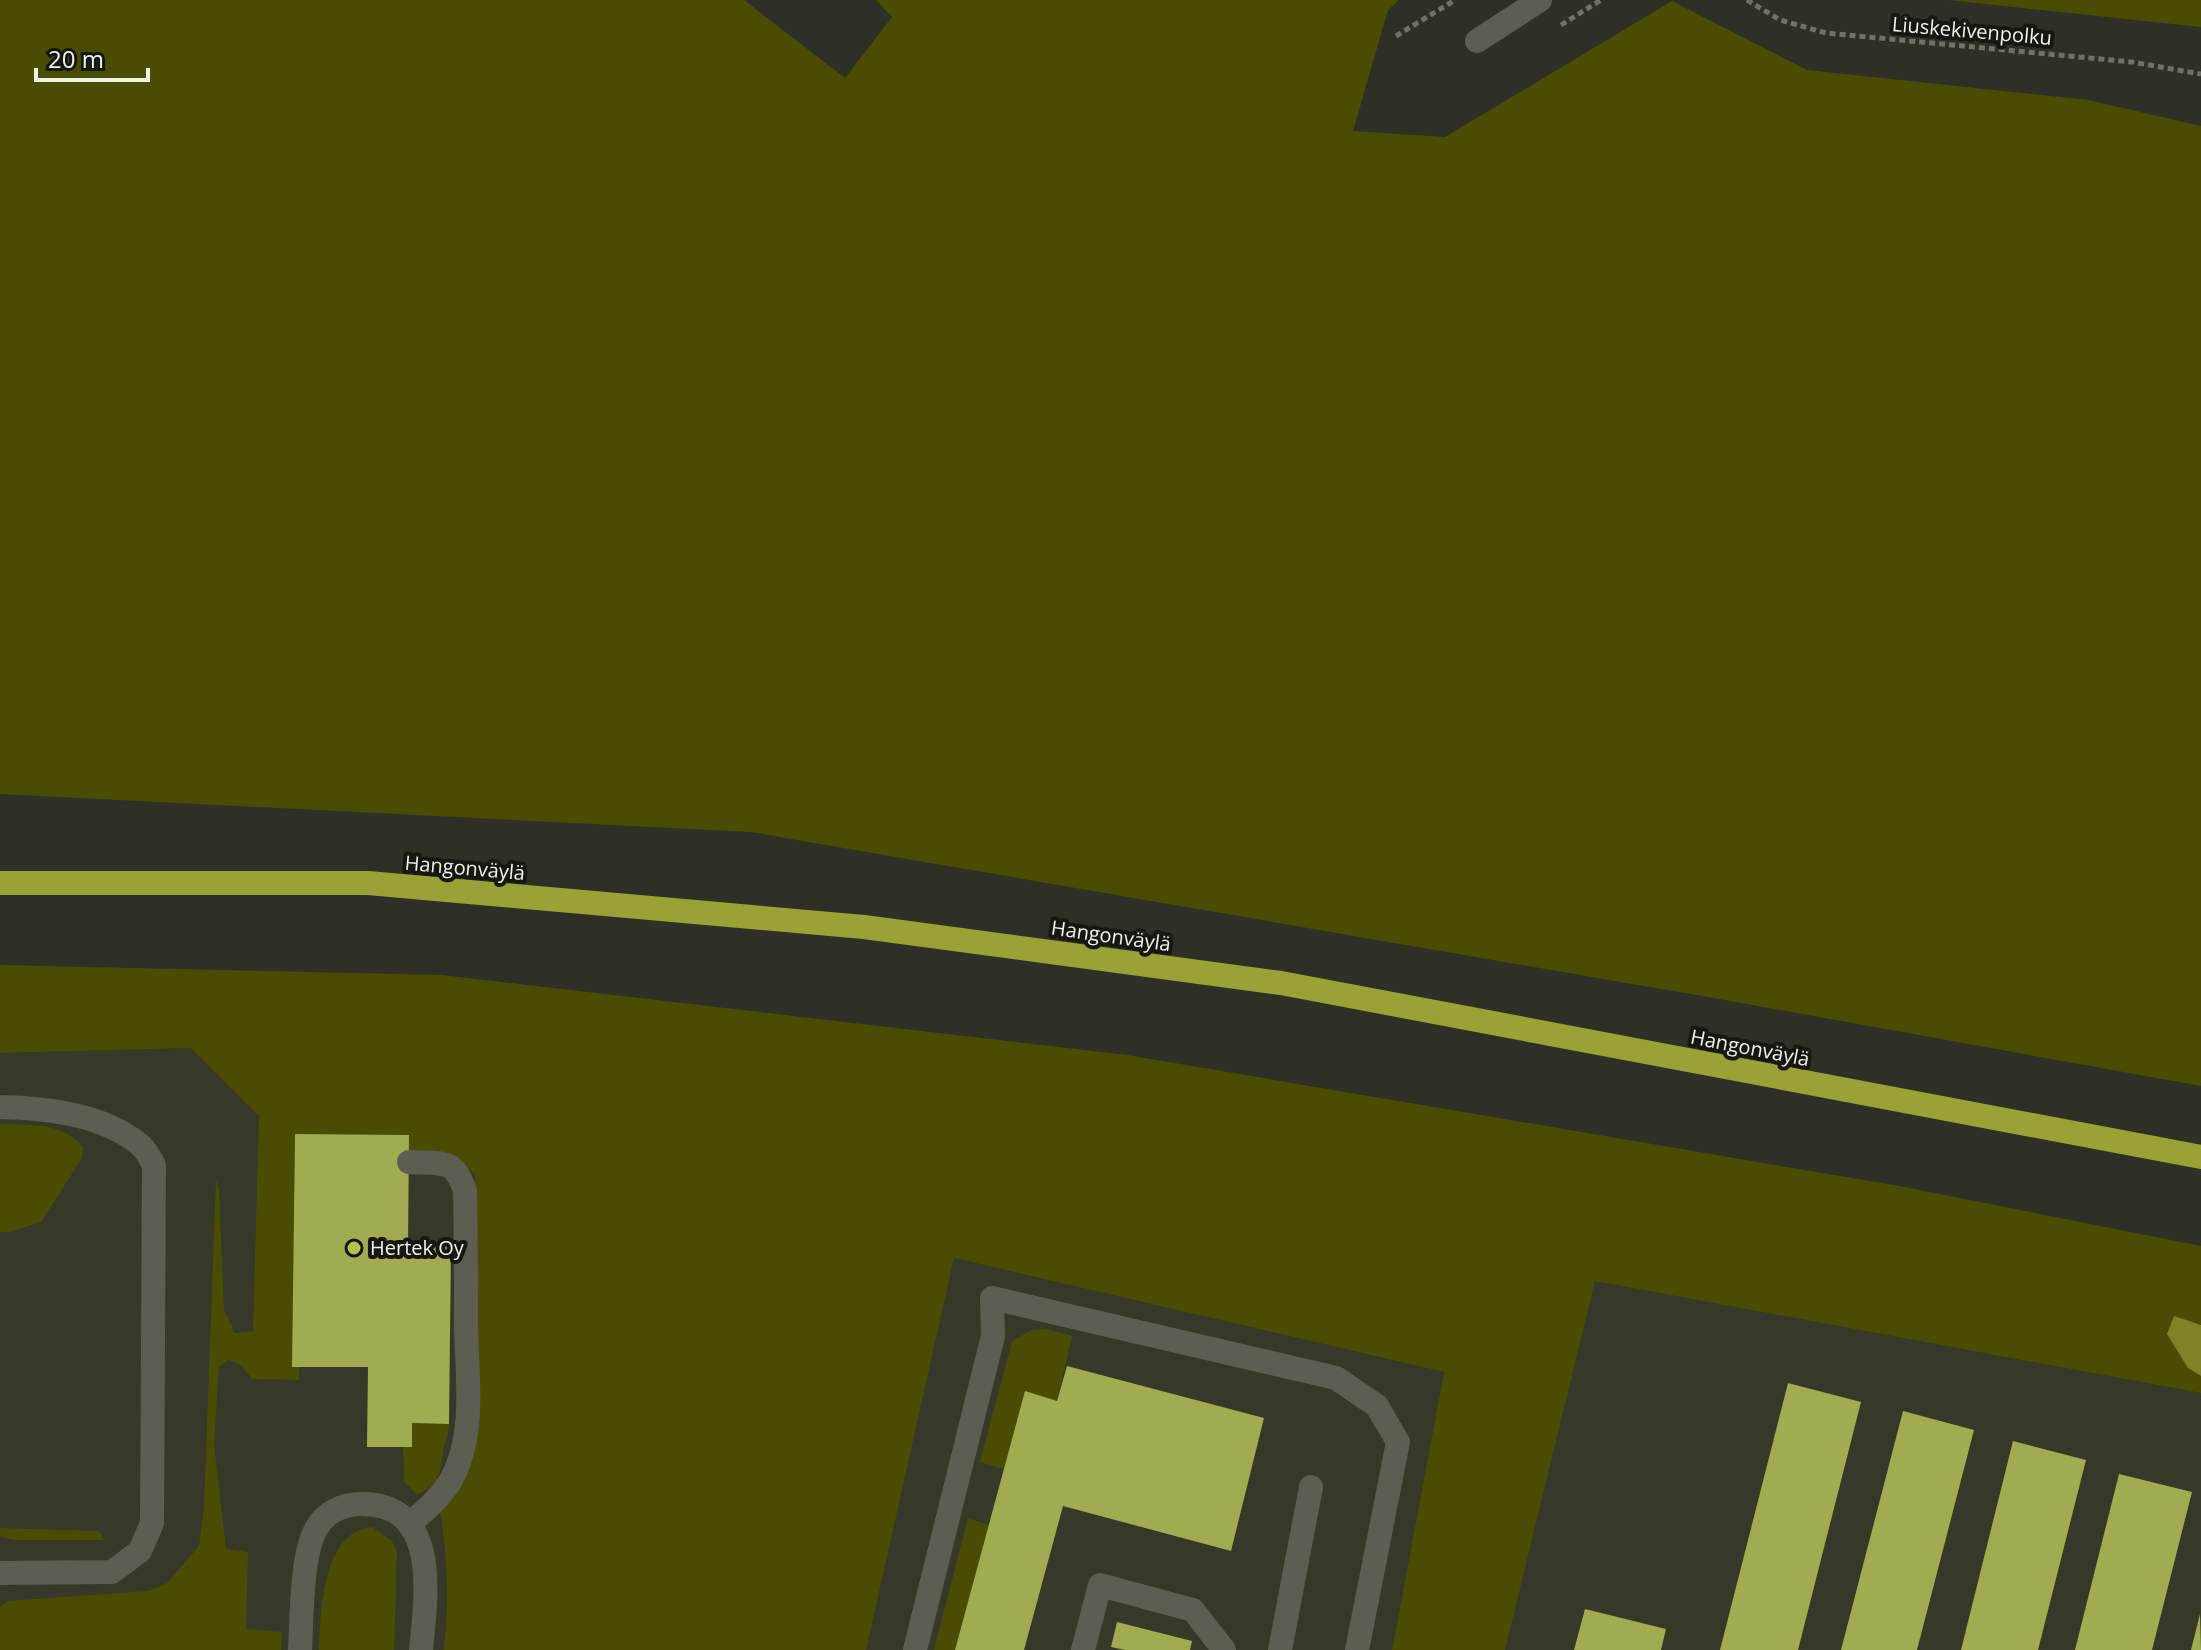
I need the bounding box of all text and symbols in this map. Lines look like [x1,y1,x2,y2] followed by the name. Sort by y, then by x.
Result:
[1891,10,2053,51] street label: Liuskekivenpolku
[36,32,148,82] scale bar
[48,42,104,75] text: 20 m
[404,849,526,886] street label: Hangonväylä
[1049,914,1173,957] street label: Hangonväylä
[1688,1023,1812,1072] street label: Hangonväylä
[370,1234,465,1261] place label: Hertek Oy
[345,1239,363,1257] marker: Hertek Oy

